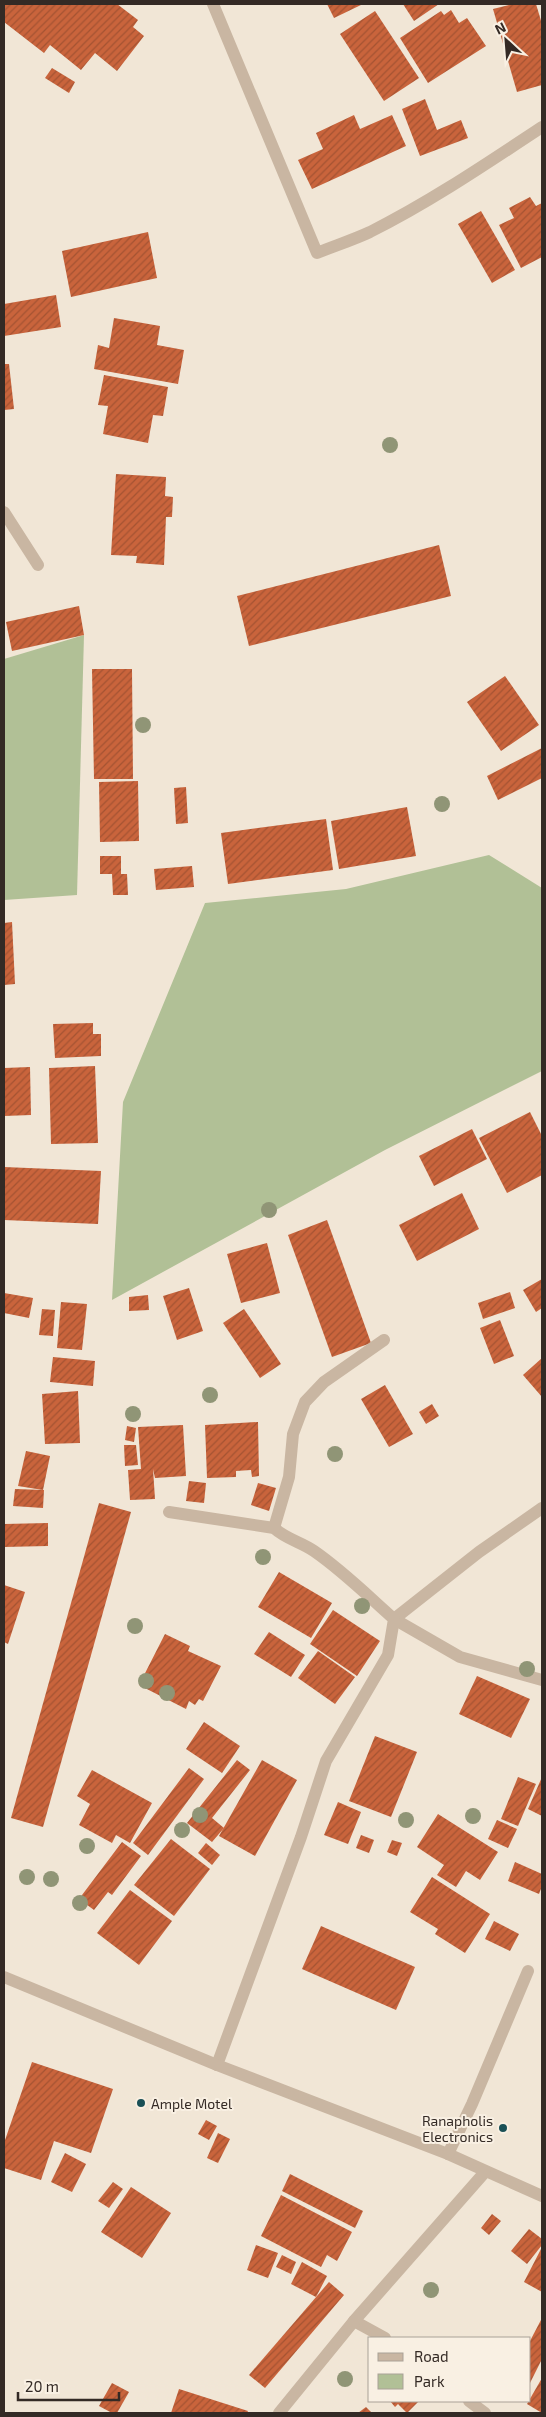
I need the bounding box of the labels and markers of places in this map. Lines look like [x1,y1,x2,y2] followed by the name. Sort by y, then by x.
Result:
[151,2095,233,2112] place label: Ample Motel
[135,2097,147,2109] marker: Ample Motel
[422,2112,493,2145] place label: Ranapholis Electronics
[497,2122,509,2134] marker: Ranapholis Electronics

